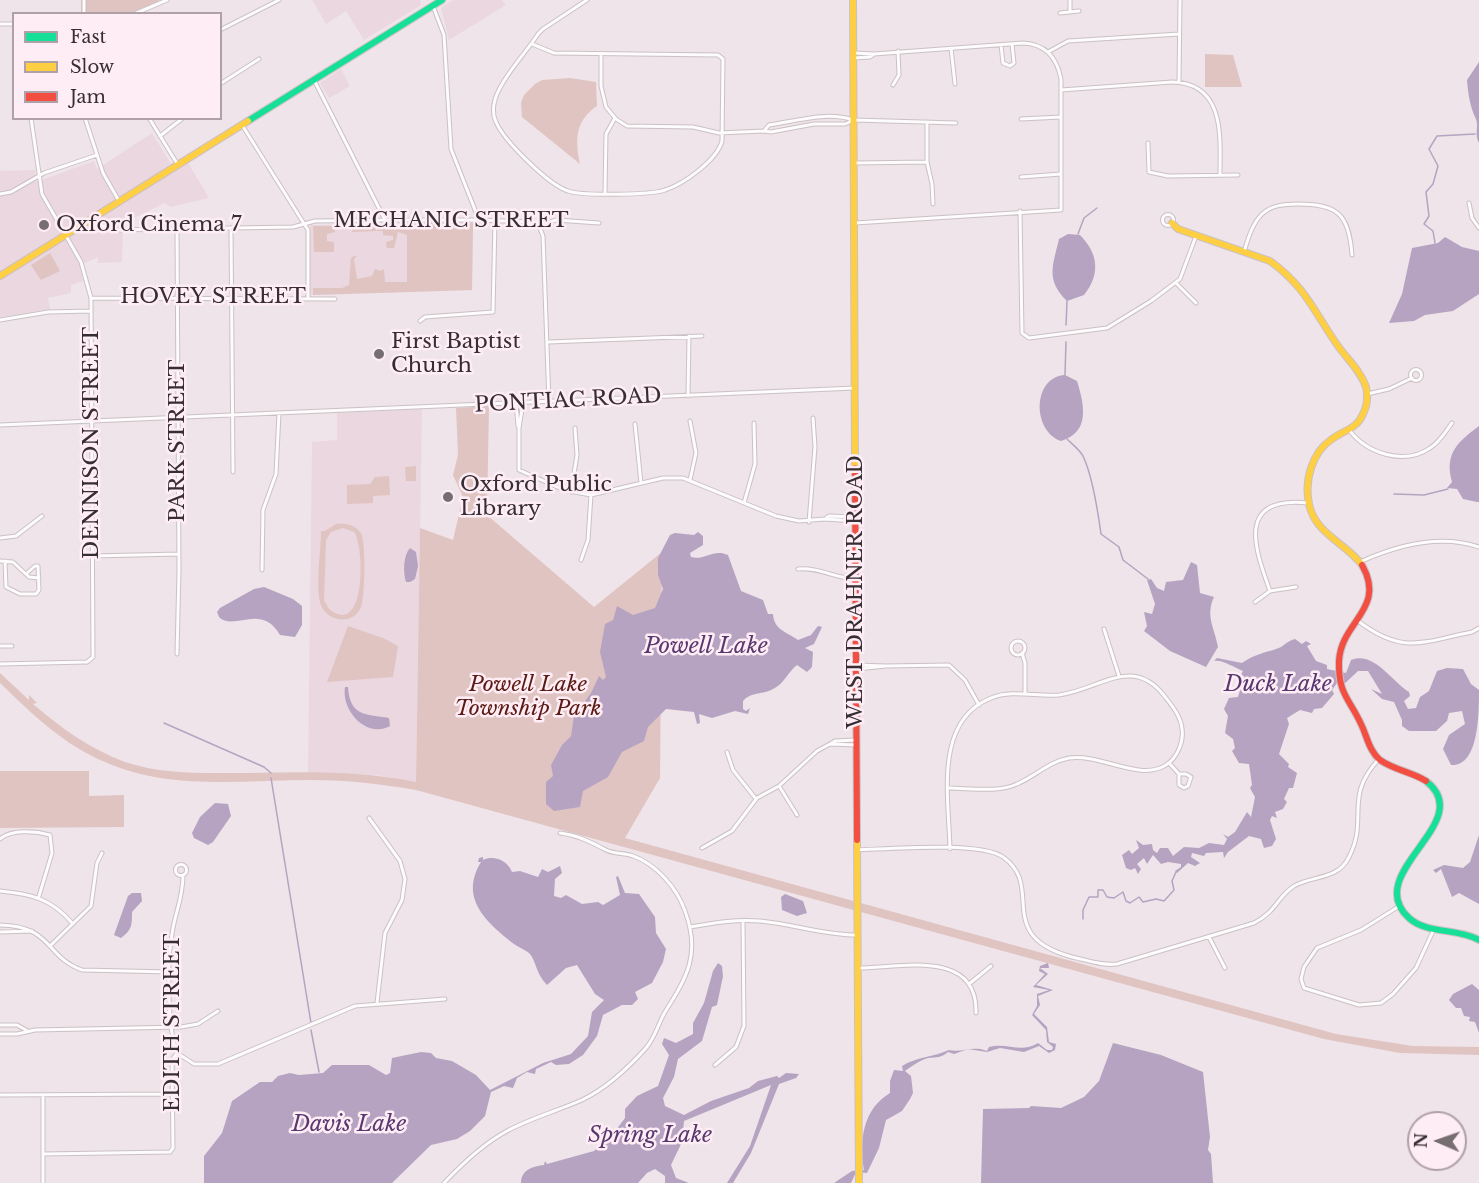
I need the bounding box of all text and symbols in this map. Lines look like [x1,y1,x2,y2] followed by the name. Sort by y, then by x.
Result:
[12,12,222,120] legend
[70,26,106,48] text: Fast
[70,56,114,78] text: Slow
[70,86,106,108] text: Jam
[333,208,569,234] street label: MECHANIC STREET
[56,212,242,238] place label: Oxford Cinema 7
[37,218,51,232] marker: Oxford Cinema 7
[120,284,306,310] street label: HOVEY STREET
[79,327,105,559] street label: DENNISON STREET
[391,329,520,379] place label: First Baptist Church
[372,347,386,361] marker: First Baptist Church
[165,360,191,522] street label: PARK STREET
[474,384,662,418] street label: PONTIAC ROAD
[843,455,869,729] street label: WEST DRAHNER ROAD
[460,472,612,522] place label: Oxford Public Library
[441,490,455,504] marker: Oxford Public Library
[644,634,768,660] water label: Powell Lake
[455,672,601,722] park label: Powell Lake Township Park
[1224,672,1332,698] water label: Duck Lake
[160,934,186,1112] street label: EDITH STREET
[1407,1111,1467,1171] north arrow
[292,1112,406,1138] water label: Davis Lake
[588,1123,712,1149] water label: Spring Lake
[1411,1133,1431,1148] text: N

